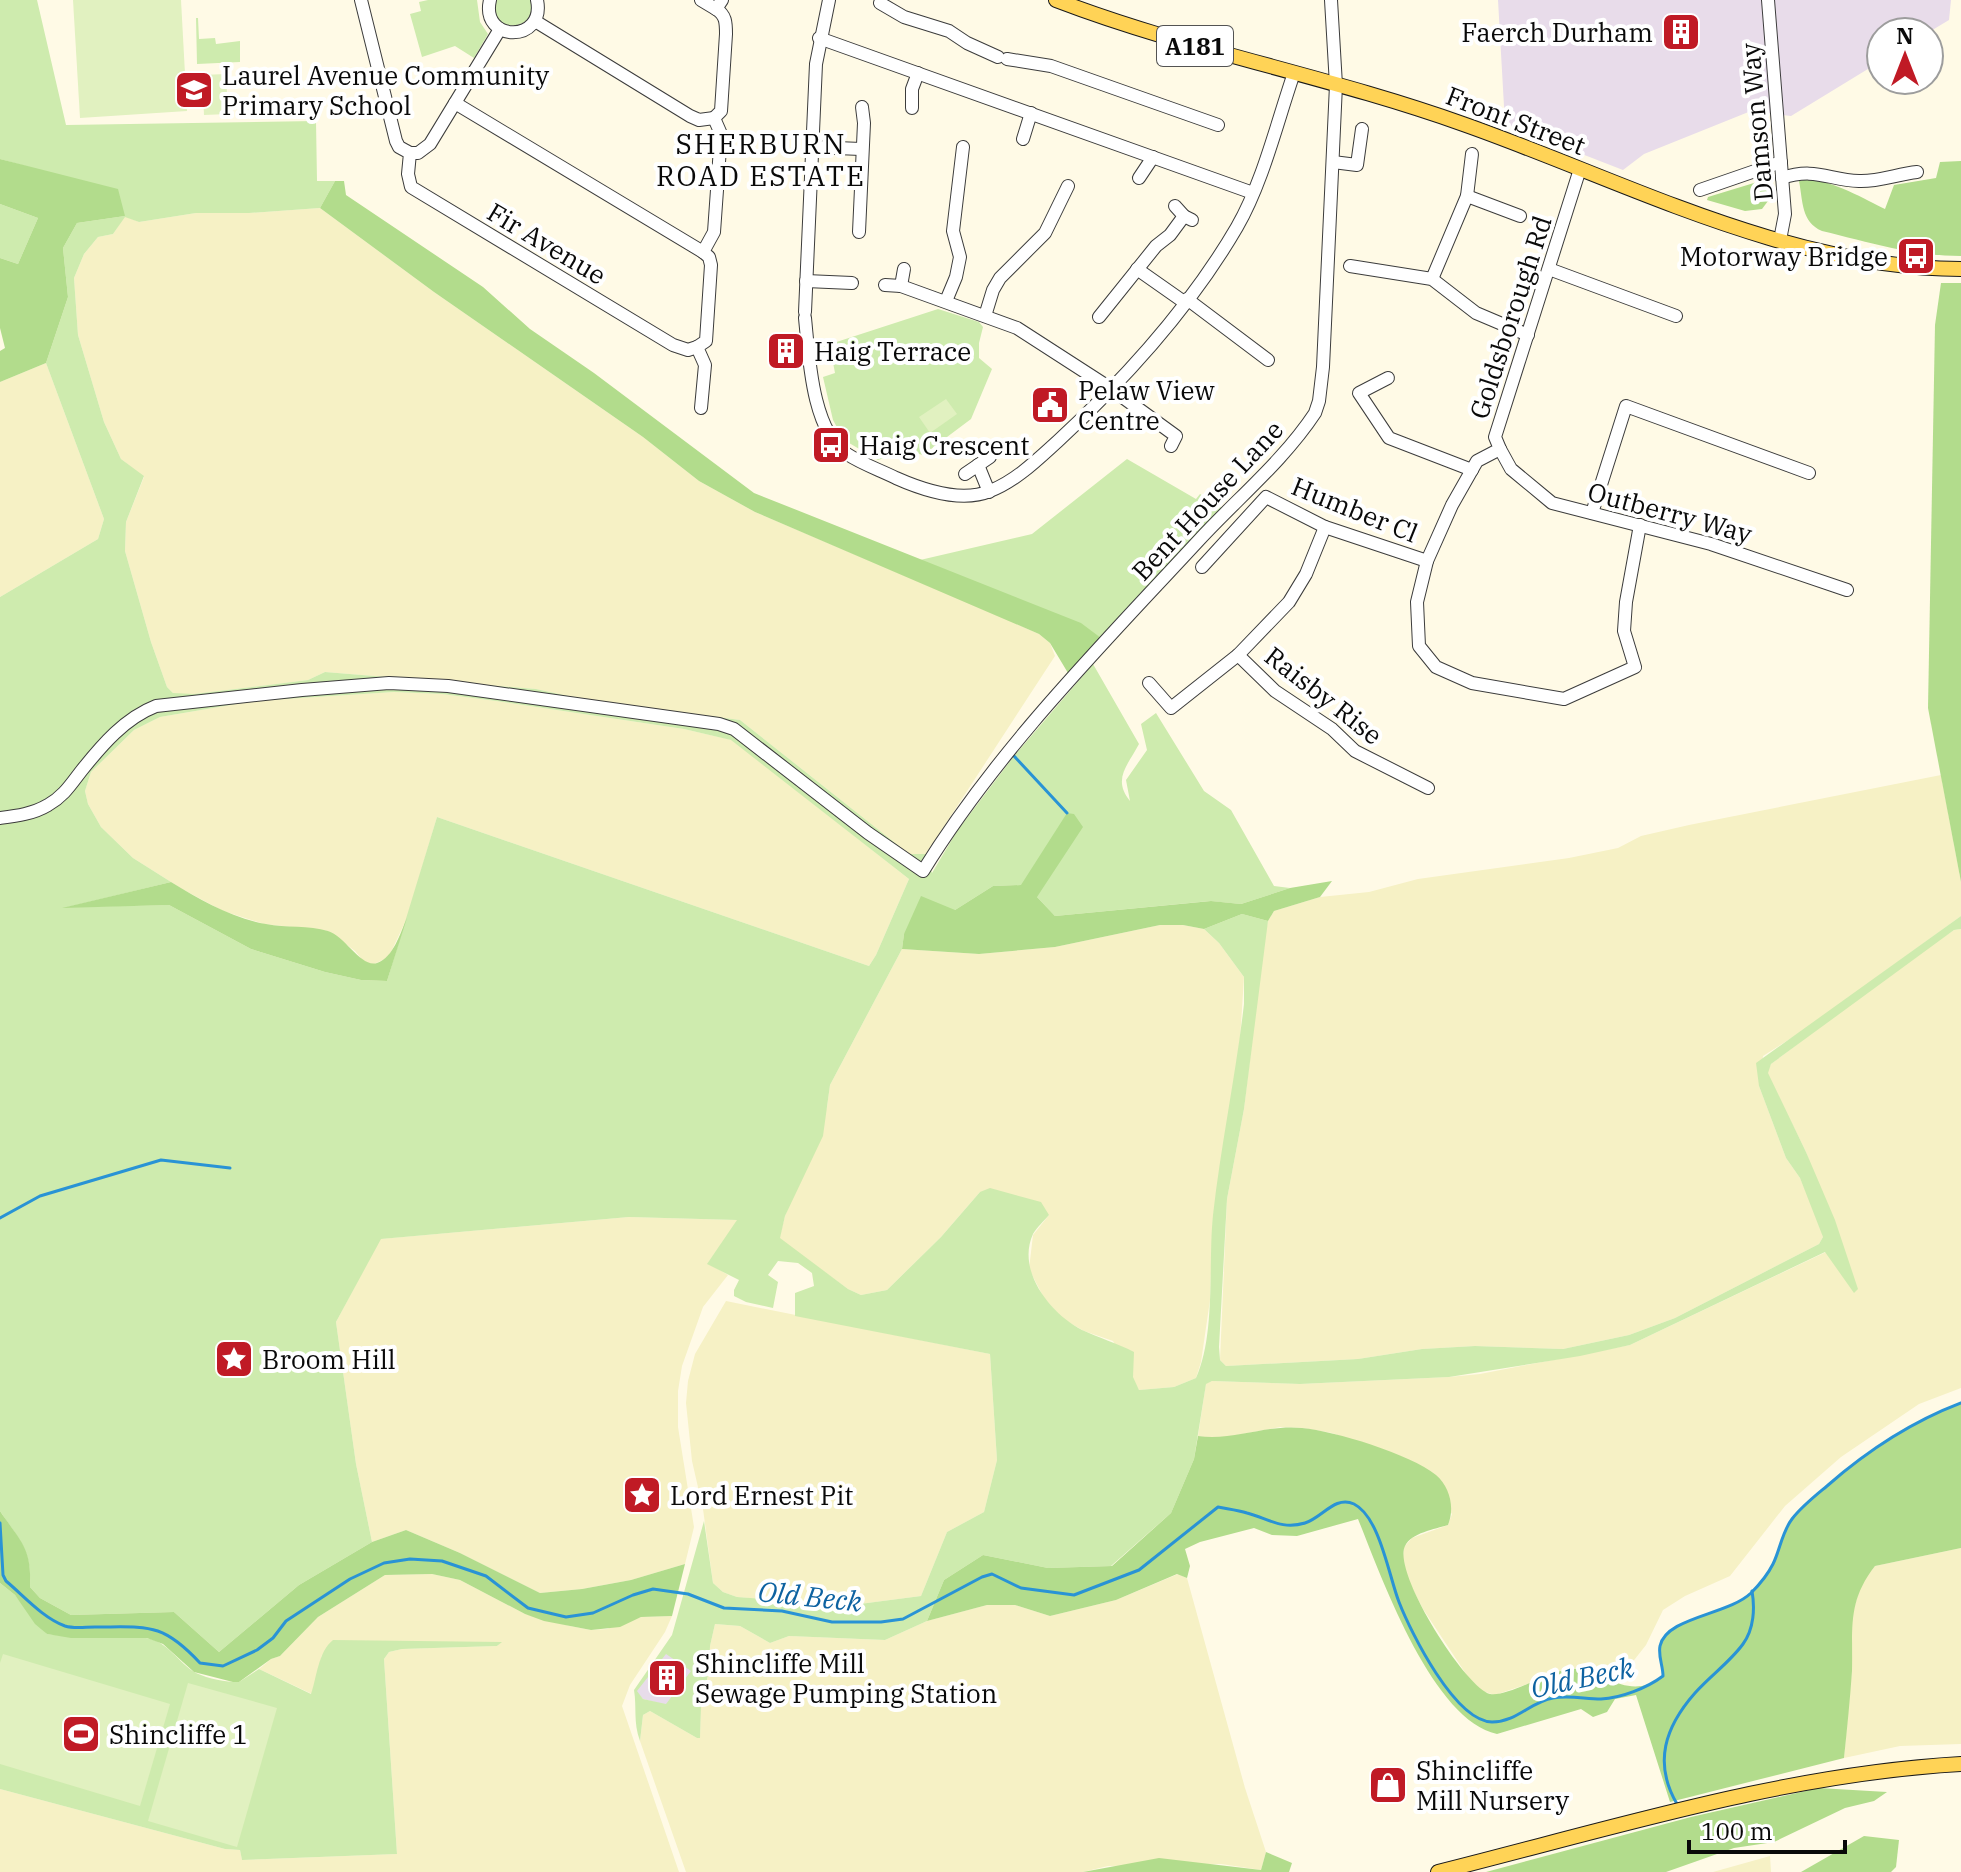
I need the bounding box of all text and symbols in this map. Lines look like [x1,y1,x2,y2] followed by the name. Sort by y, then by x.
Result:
[1660,11,1702,53] building icon: Faerch Durham
[1461,15,1653,49] place label: Faerch Durham
[1865,16,1945,96] north arrow
[1896,21,1914,50] text: N
[1157,26,1233,66] road number: A181
[1732,41,1780,203] street label: Damson Way
[222,58,549,122] place label: Laurel Avenue Community Primary School
[173,69,215,111] school or university icon: Laurel Avenue Community Primary School
[1441,78,1591,162] street label: Front Street
[656,125,866,194] district label: SHERBURN ROAD ESTATE
[481,194,613,292] street label: Fir Avenue
[1461,211,1559,423] street label: Goldsborough Rd
[1895,235,1937,277] bus stop icon: Motorway Bridge
[1680,239,1888,273] place label: Motorway Bridge
[765,330,807,372] building icon: Haig Terrace
[814,334,971,368] place label: Haig Terrace
[1078,373,1215,437] place label: Pelaw View Centre
[1029,384,1071,426] public building icon: Pelaw View Centre
[1124,413,1290,587] street label: Bent House Lane
[810,424,852,466] bus stop icon: Haig Crescent
[859,428,1030,462] place label: Haig Crescent
[1287,468,1423,550] street label: Humber Cl
[1584,474,1756,550] street label: Outberry Way
[1258,638,1390,752] street label: Raisby Rise
[213,1338,255,1380] place icon: Broom Hill
[262,1342,396,1376] place label: Broom Hill
[621,1474,663,1516] place icon: Lord Ernest Pit
[670,1478,854,1512] place label: Lord Ernest Pit
[756,1572,864,1620] water label: Old Beck
[695,1646,997,1710] place label: Shincliffe Mill Sewage Pumping Station
[1527,1648,1637,1706] water label: Old Beck
[646,1657,688,1699] building icon: Shincliffe Mill Sewage Pumping Station
[60,1713,102,1755] sports icon: Shincliffe 1
[109,1717,248,1751] place label: Shincliffe 1
[1416,1753,1569,1817] place label: Shincliffe Mill Nursery
[1367,1764,1409,1806] shop icon: Shincliffe Mill Nursery
[1689,1804,1845,1854] scale bar
[1701,1815,1773,1847] text: 100 m

